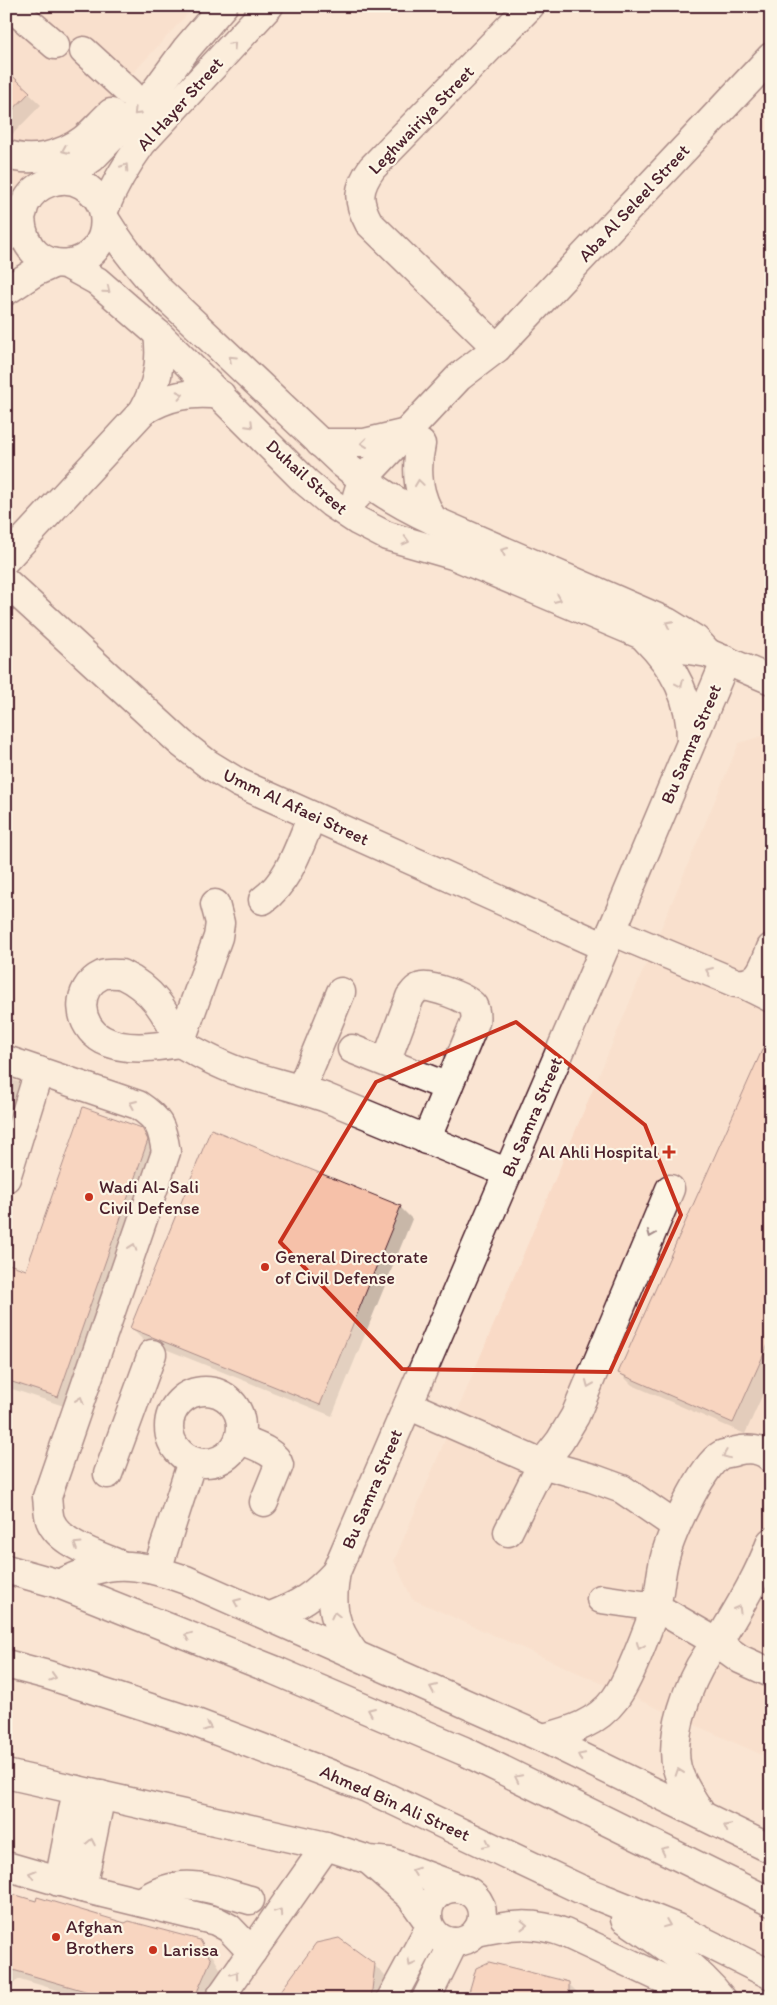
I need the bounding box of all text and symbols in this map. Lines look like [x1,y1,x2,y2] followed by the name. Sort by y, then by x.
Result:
[227,42,236,51] one-way arrow
[132,52,228,155] street label: Al Hayer Street
[363,61,479,179] street label: Leghwairiya Street
[134,106,143,115] one-way arrow
[574,139,694,267] street label: Aba Al Seleel Street
[61,143,70,154] one-way arrow
[119,163,128,173] one-way arrow
[101,284,110,292] one-way arrow
[229,356,238,365] one-way arrow
[176,390,185,401] one-way arrow
[245,419,254,428] one-way arrow
[262,435,352,519] street label: Duhail Street
[359,437,367,448] one-way arrow
[414,479,425,487] one-way arrow
[402,536,410,546] one-way arrow
[500,547,509,558] one-way arrow
[553,592,562,603] one-way arrow
[665,620,674,630] one-way arrow
[674,679,684,688] one-way arrow
[656,681,726,807] street label: Bu Samra Street
[219,764,373,851] street label: Umm Al Afaei Street
[705,967,714,978] one-way arrow
[497,1054,567,1180] street label: Bu Samra Street
[129,1100,138,1110] one-way arrow
[539,1141,658,1163] place label: Al Ahli Hospital
[662,1145,676,1159] marker: Al Ahli Hospital
[99,1176,199,1219] place label: Wadi Al- Sali Civil Defense
[83,1191,95,1203] marker: Wadi Al- Sali Civil Defense
[647,1229,657,1238] one-way arrow
[127,1243,137,1251] one-way arrow
[275,1246,428,1289] place label: General Directorate of Civil Defense
[259,1261,271,1273] marker: General Directorate of Civil Defense
[584,1379,595,1388] one-way arrow
[74,1397,84,1405] one-way arrow
[337,1426,407,1552] street label: Bu Samra Street
[722,1449,731,1459] one-way arrow
[73,1542,82,1551] one-way arrow
[233,1597,242,1608] one-way arrow
[731,1605,741,1614] one-way arrow
[330,1610,341,1619] one-way arrow
[185,1631,193,1641] one-way arrow
[636,1641,646,1650] one-way arrow
[49,1671,57,1681] one-way arrow
[429,1684,438,1695] one-way arrow
[367,1707,376,1718] one-way arrow
[203,1721,212,1731] one-way arrow
[577,1752,586,1763] one-way arrow
[317,1760,474,1846] street label: Ahmed Bin Ali Street
[675,1768,685,1777] one-way arrow
[515,1774,524,1784] one-way arrow
[723,1823,732,1834] one-way arrow
[86,1837,96,1846] one-way arrow
[482,1838,491,1848] one-way arrow
[660,1845,669,1856] one-way arrow
[411,1867,420,1878] one-way arrow
[29,1870,37,1880] one-way arrow
[273,1908,282,1917] one-way arrow
[66,1916,134,1959] place label: Afghan Brothers
[662,1918,671,1928] one-way arrow
[521,1920,529,1930] one-way arrow
[50,1931,62,1943] marker: Afghan Brothers
[163,1939,219,1961] place label: Larissa
[147,1944,159,1956] marker: Larissa
[407,1958,417,1967] one-way arrow
[229,1971,238,1981] one-way arrow

